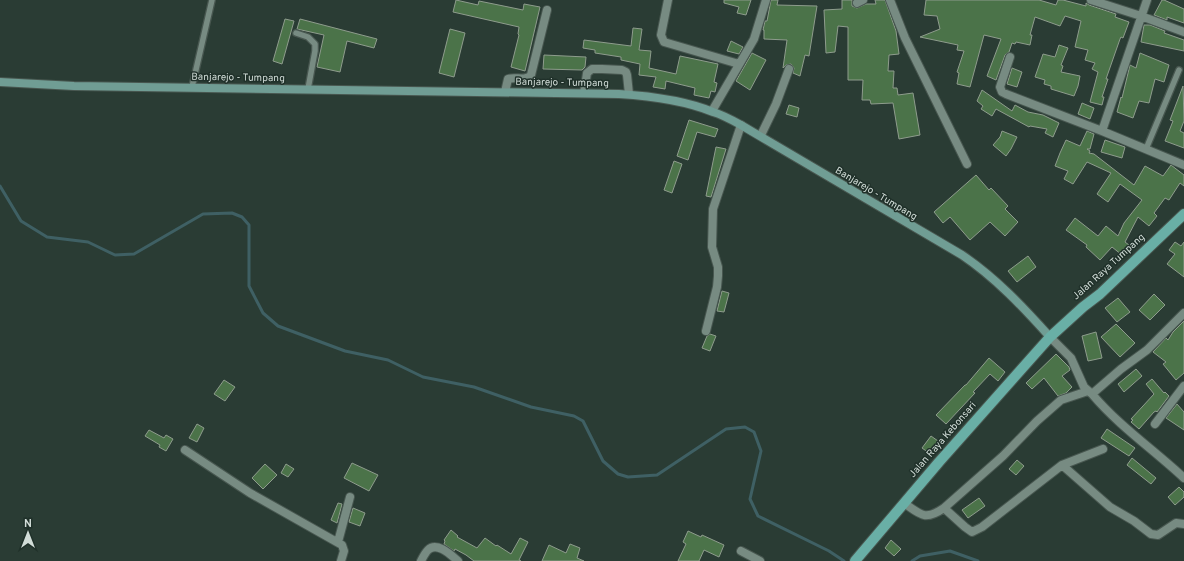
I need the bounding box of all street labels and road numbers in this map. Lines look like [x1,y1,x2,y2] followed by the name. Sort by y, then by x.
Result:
[191,71,285,85] street label: Banjarejo - Tumpang
[515,76,609,90] street label: Banjarejo - Tumpang
[833,164,919,224] street label: Banjarejo - Tumpang
[1070,231,1148,303] street label: Jalan Raya Tumpang
[907,399,979,481] street label: Jalan Raya Kebonsari

